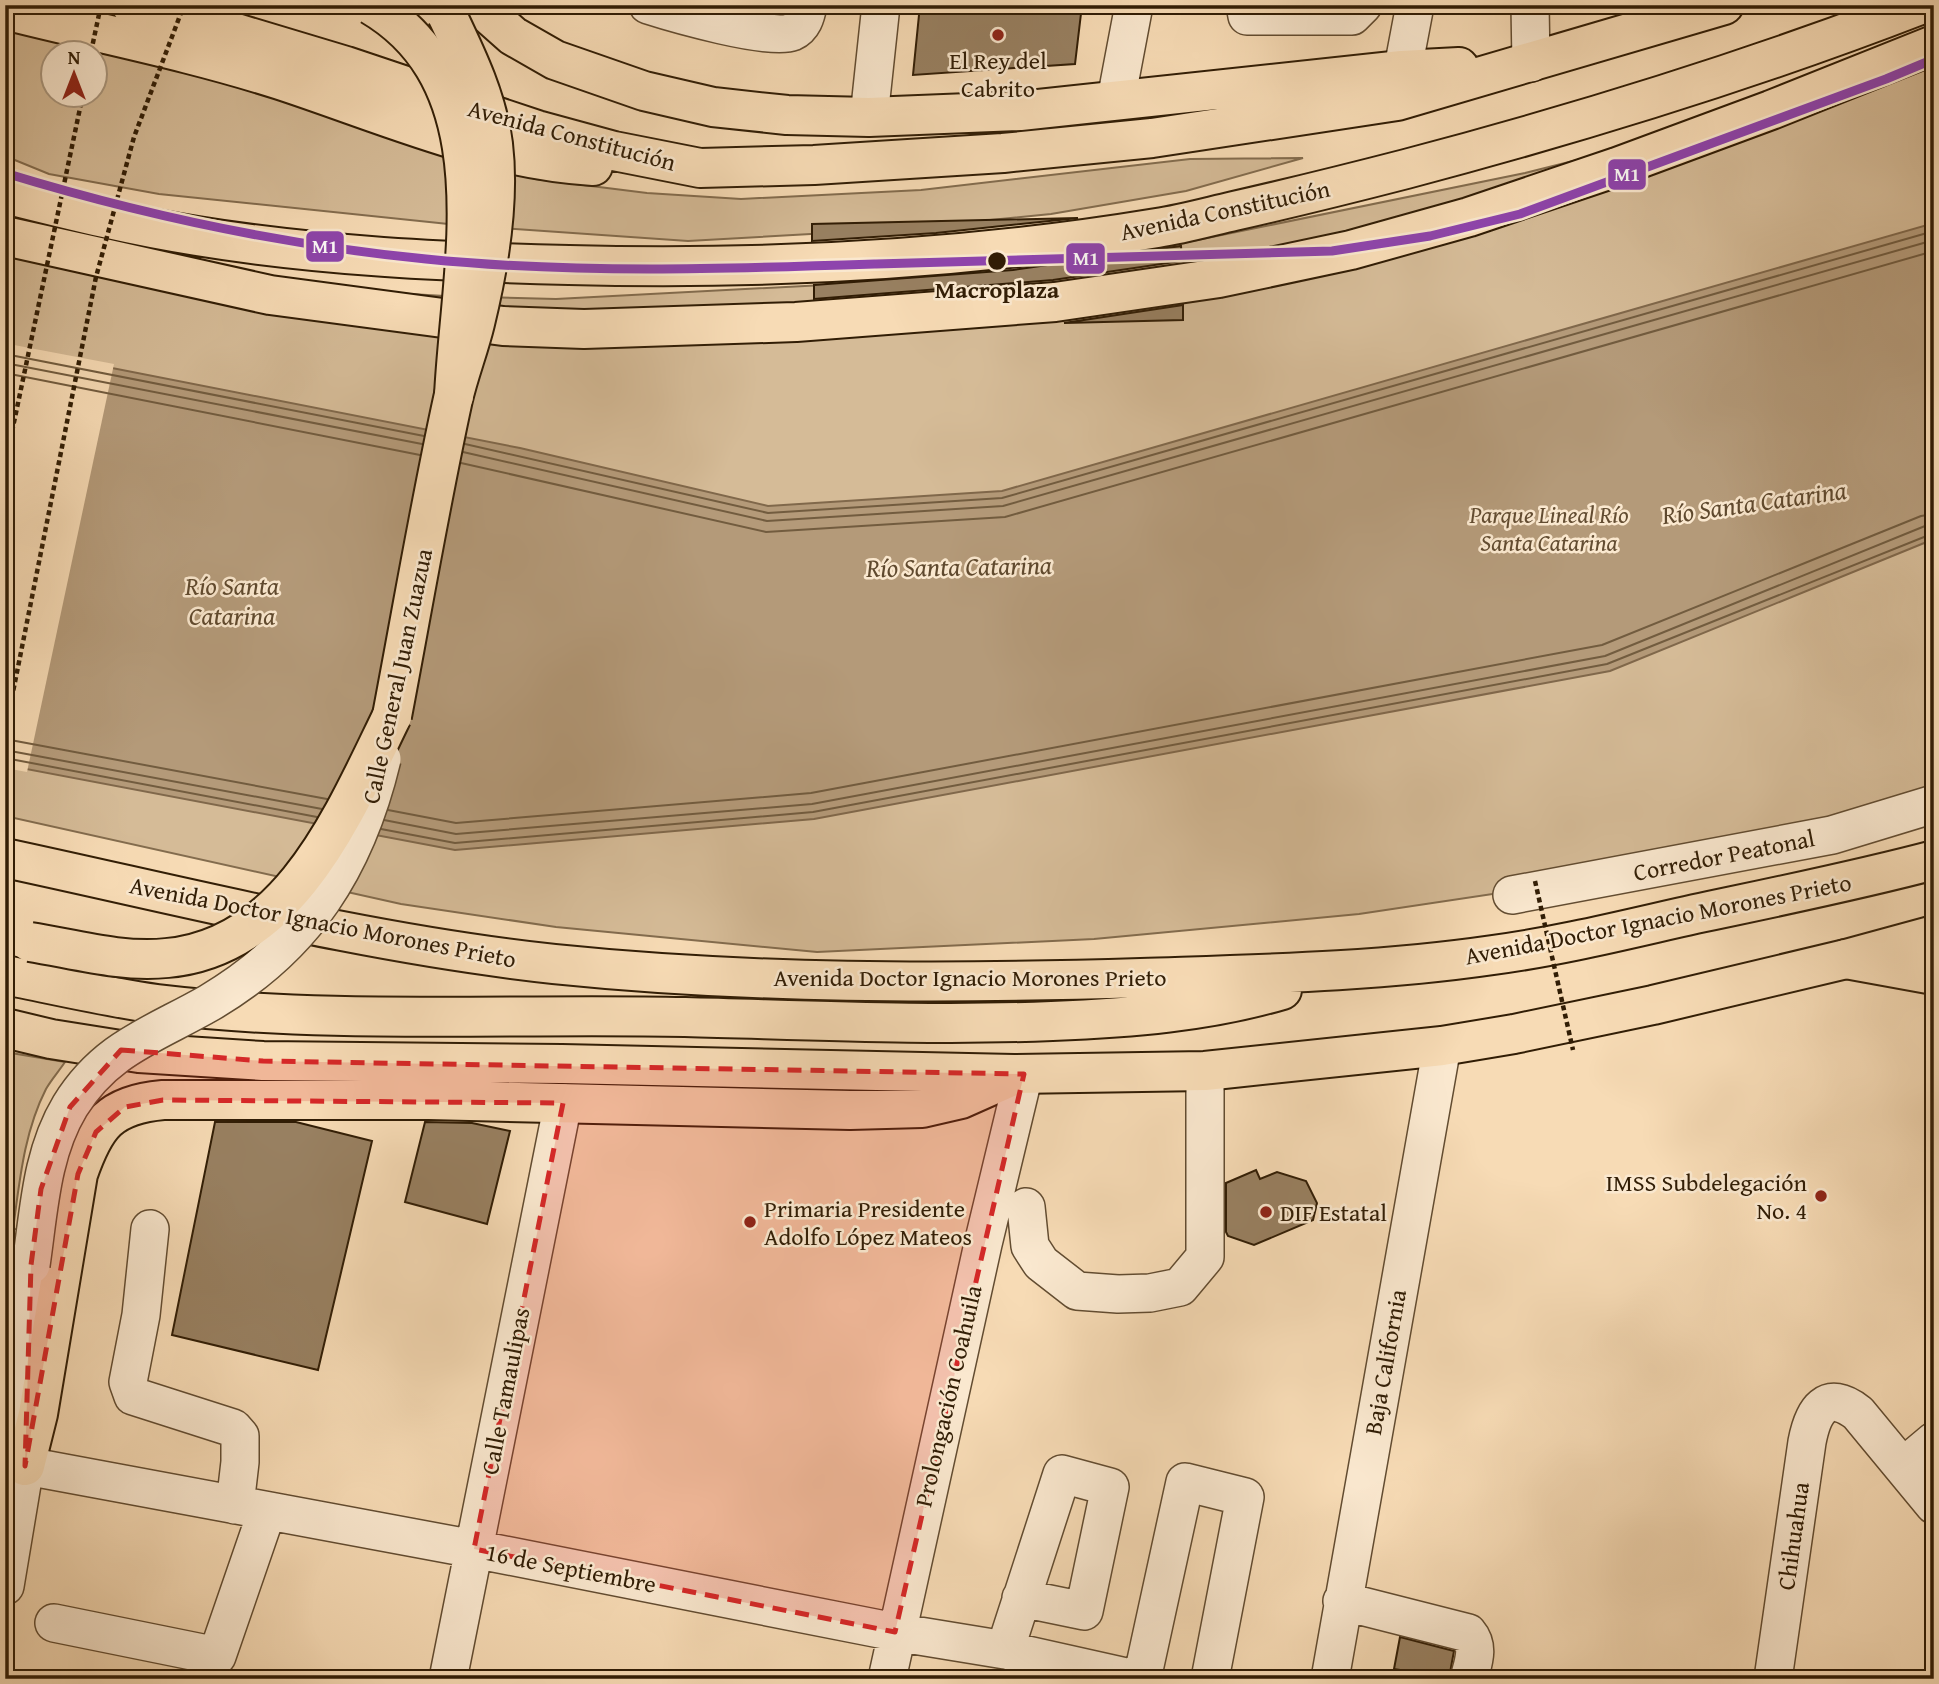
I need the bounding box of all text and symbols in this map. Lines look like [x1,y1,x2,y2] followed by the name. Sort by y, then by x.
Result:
[990,27,1006,43] marker: El Rey del Cabrito
[38,38,108,108] north arrow
[68,43,81,71] text: N
[949,43,1047,106] place label: El Rey del Cabrito
[464,90,680,180] street label: Avenida Constitución
[1607,158,1647,191] line badge: M1
[1614,160,1640,188] text: M1
[1117,171,1334,249] street label: Avenida Constitución
[305,230,345,263] line badge: M1
[312,232,338,260] text: M1
[1065,242,1106,275] line badge: M1
[1073,244,1099,272] text: M1
[986,250,1008,272] marker: Macroplaza
[935,272,1060,307] place label: Macroplaza
[1658,470,1849,534] water label: Río Santa Catarina
[1469,497,1628,560] park label: Parque Lineal Río Santa Catarina
[353,545,441,807] street label: Calle General Juan Zuazua
[865,545,1052,587] water label: Río Santa Catarina
[184,566,279,635] water label: Río Santa Catarina
[1630,820,1818,890] street label: Corredor Peatonal
[1462,864,1854,974] street label: Avenida Doctor Ignacio Morones Prieto
[127,867,519,977] street label: Avenida Doctor Ignacio Morones Prieto
[774,960,1166,995] street label: Avenida Doctor Ignacio Morones Prieto
[1606,1165,1808,1228] place label: IMSS Subdelegación No. 4
[1813,1188,1829,1204] marker: IMSS Subdelegación No. 4
[764,1191,972,1254] place label: Primaria Presidente Adolfo López Mateos
[1280,1195,1387,1230] place label: DIF Estatal
[1258,1204,1274,1220] marker: DIF Estatal
[742,1214,758,1230] marker: Primaria Presidente Adolfo López Mateos
[905,1281,991,1510] street label: Prolongación Coahuila
[1355,1286,1415,1438] street label: Baja California
[472,1304,538,1478] street label: Calle Tamaulipas
[1768,1479,1818,1592] street label: Chihuahua
[483,1534,659,1602] street label: 16 de Septiembre

